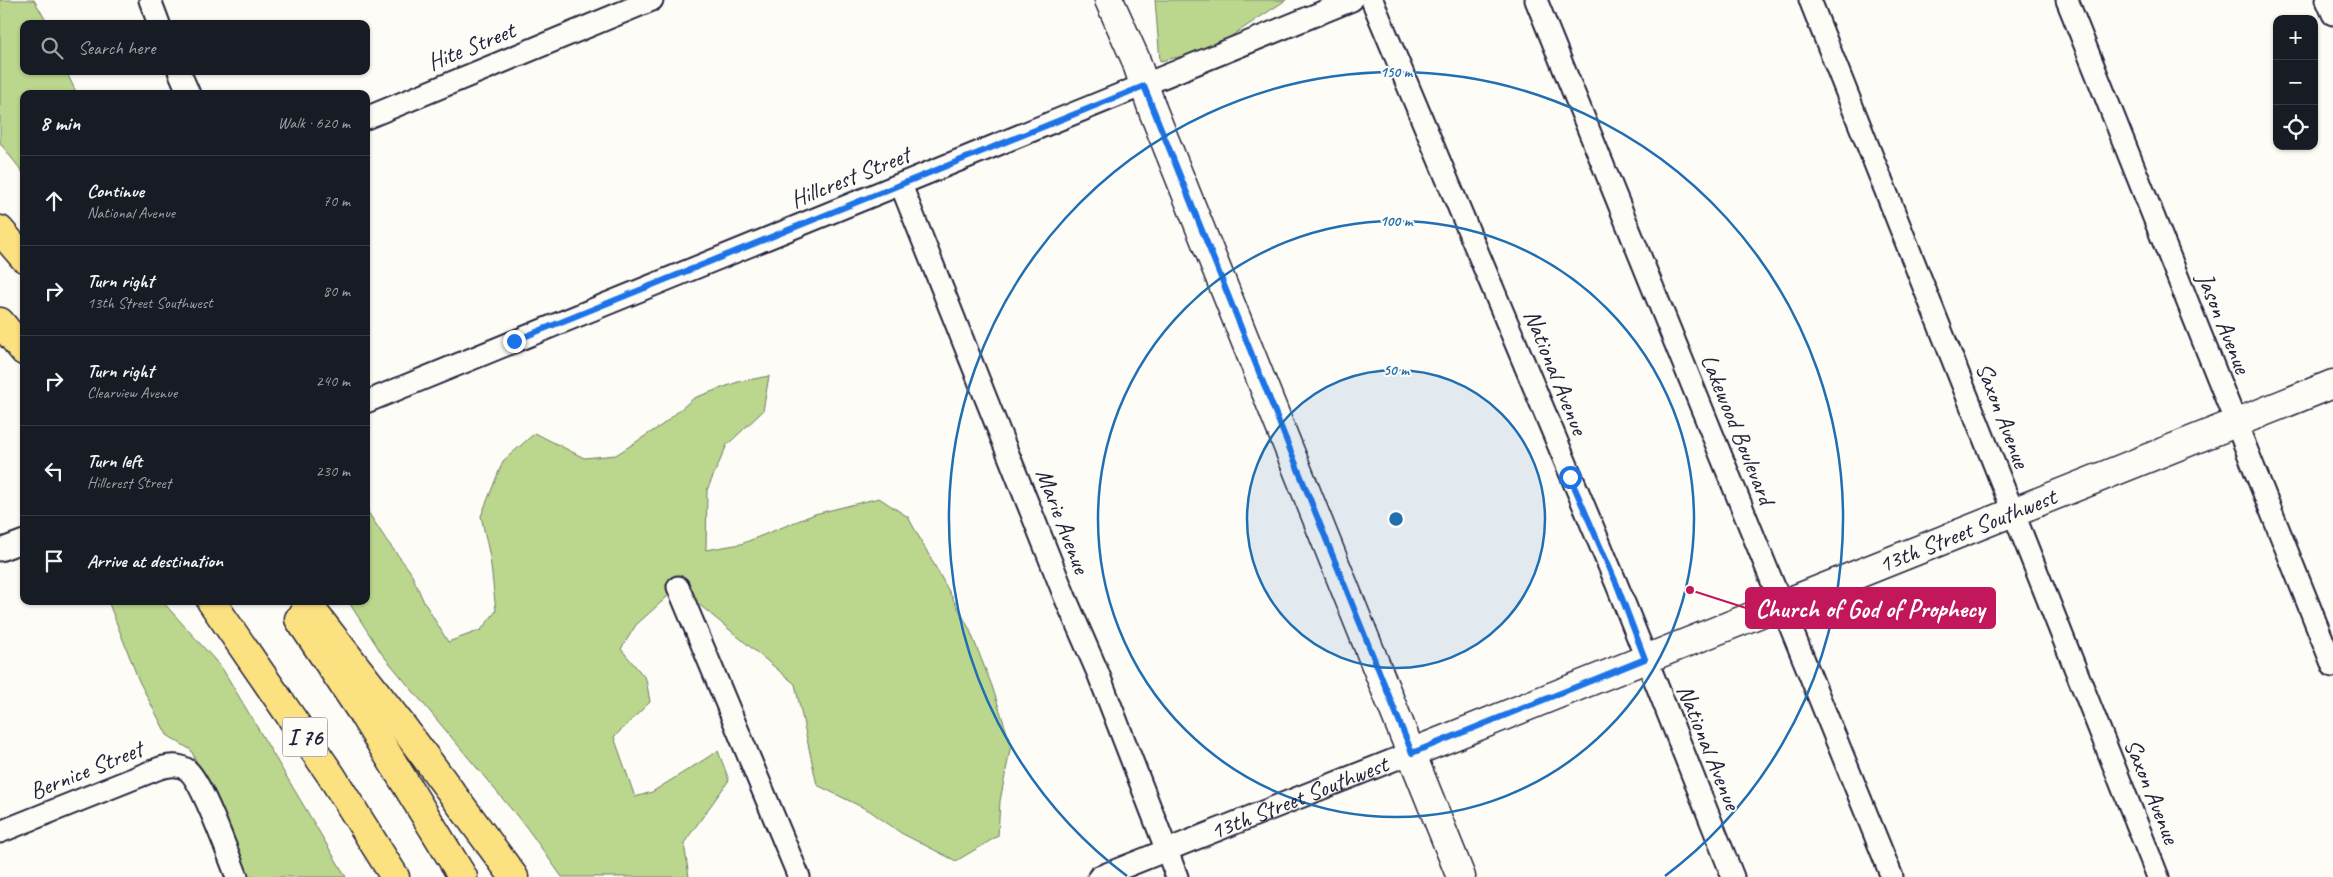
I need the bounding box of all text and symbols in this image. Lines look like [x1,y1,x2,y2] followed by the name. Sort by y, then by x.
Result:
[423,14,521,77] street label: Hite Street
[2273,15,2318,150] map controls
[2273,15,2318,60] button: +
[20,20,370,75] search box
[38,34,66,62] icon: search
[78,36,155,60] text: Search here
[2273,60,2318,105] button: −
[1380,63,1414,82] text: 150 m
[2273,105,2318,150] button: locate
[40,110,80,136] text: 8 min
[278,113,350,133] text: Walk · 620 m
[786,138,917,214] street label: Hillcrest Street
[87,179,144,203] text: Continue
[40,187,68,215] icon: ahead
[323,191,350,211] text: 70 m
[87,203,175,223] text: National Avenue
[1380,212,1414,231] text: 100 m
[2190,267,2259,380] street label: Jason Avenue
[87,269,154,293] text: Turn right
[40,277,68,305] icon: right
[323,281,350,301] text: 80 m
[87,293,213,313] text: 13th Street Southwest
[1517,305,1595,441] street label: National Avenue
[503,330,526,353] route end
[1694,350,1783,512] street label: Lakewood Boulevard
[1969,358,2038,474] street label: Saxon Avenue
[87,359,154,383] text: Turn right
[1383,361,1410,380] text: 50 m
[40,367,68,395] icon: right
[316,371,350,391] text: 240 m
[87,383,177,403] text: Clearview Avenue
[87,449,142,473] text: Turn left
[40,457,68,485] icon: left
[316,461,350,481] text: 230 m
[1029,464,1097,580] street label: Marie Avenue
[1559,466,1582,489] route start
[87,473,171,493] text: Hillcrest Street
[1874,481,2062,579] street label: 13th Street Southwest
[1387,510,1405,528] centre of rings
[40,547,68,575] icon: arrive
[87,549,223,573] text: Arrive at destination
[1746,588,1995,628] callout: Church of God of Prophecy
[1755,593,1987,625] text: Church of God of Prophecy
[1670,680,1748,816] street label: National Avenue
[282,718,328,756] road number: I 76
[25,733,150,806] street label: Bernice Street
[2117,734,2187,850] street label: Saxon Avenue
[1206,748,1394,846] street label: 13th Street Southwest

